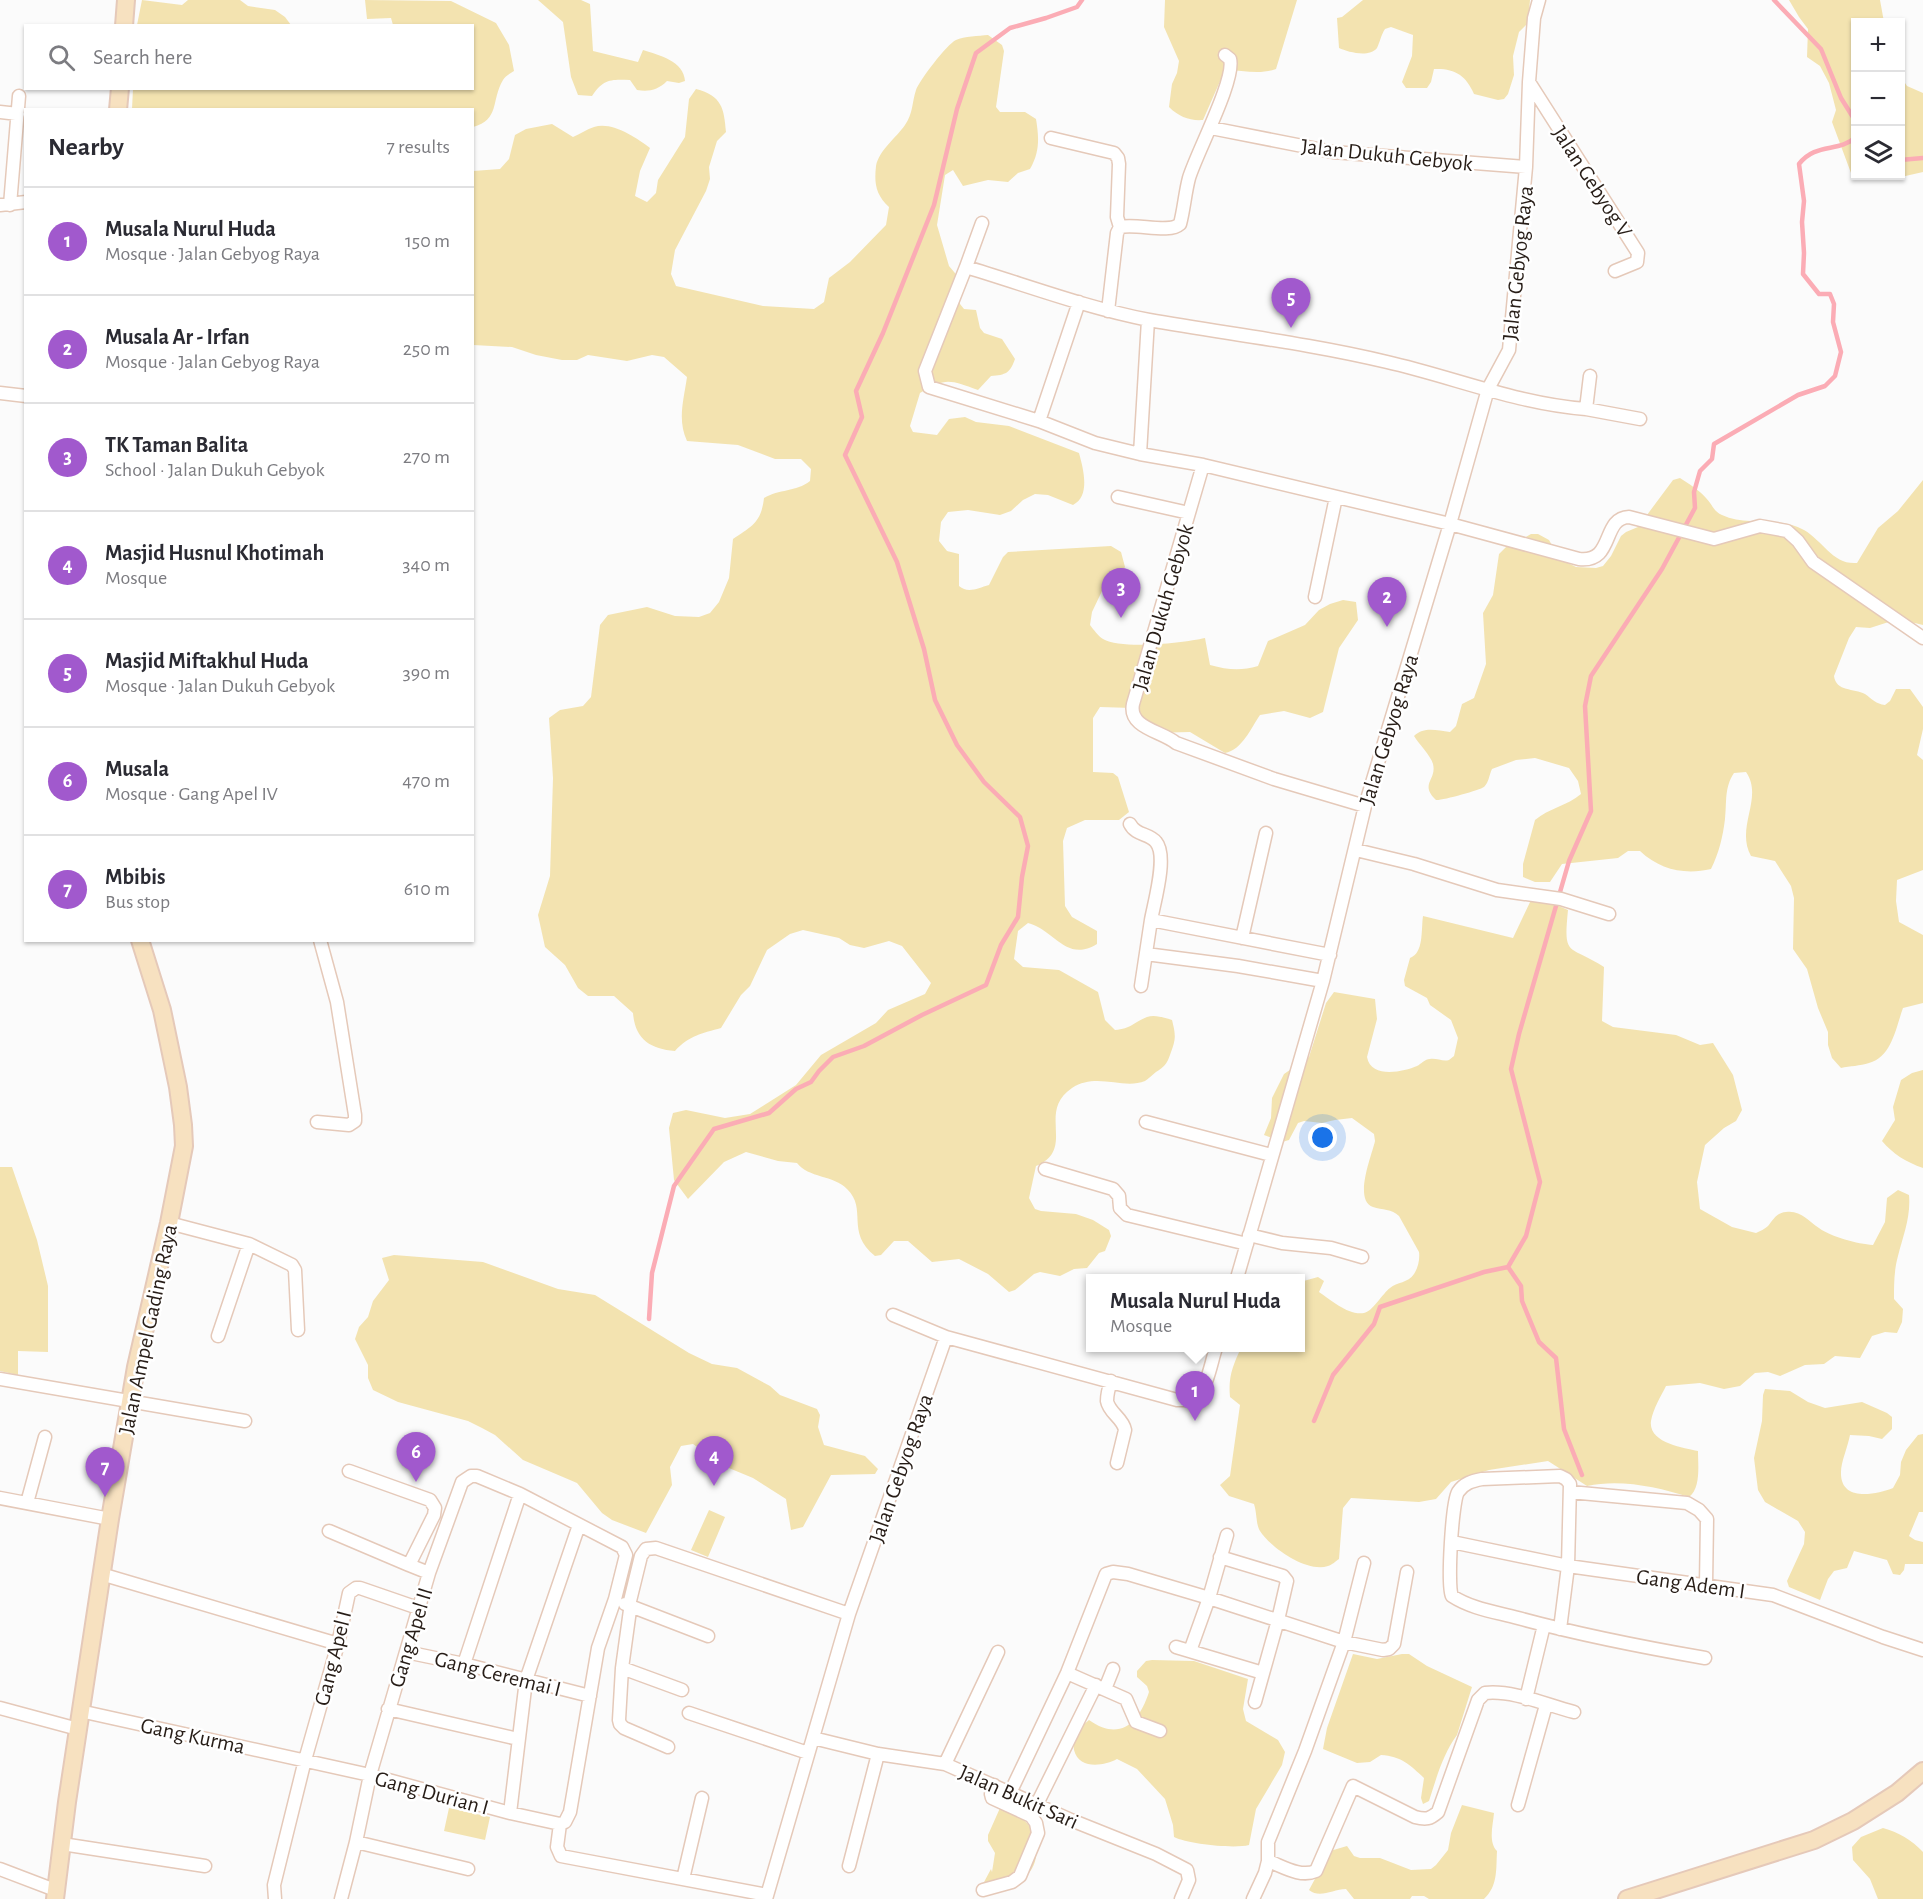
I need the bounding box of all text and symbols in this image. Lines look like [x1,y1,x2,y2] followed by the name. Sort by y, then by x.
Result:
[1851,18,1905,180] map controls
[1851,18,1905,72] button: +
[24,24,474,90] search box
[45,41,78,74] icon: search
[93,46,192,68] text: Search here
[1851,72,1905,126] button: −
[1548,122,1636,241] street label: Jalan Gebyog V
[1851,126,1905,180] button: layers
[48,134,124,160] text: Nearby
[1300,135,1474,175] street label: Jalan Dukuh Gebyok
[386,137,450,157] text: 7 results
[1499,184,1537,342] street label: Jalan Gebyog Raya
[105,218,276,240] text: Musala Nurul Huda
[64,231,71,251] text: 1
[405,231,450,251] text: 150 m
[105,244,320,264] text: Mosque · Jalan Gebyog Raya
[1272,278,1310,328] pin: 5
[105,326,250,348] text: Musala Ar - Irfan
[63,339,72,359] text: 2
[403,339,450,359] text: 250 m
[105,352,320,372] text: Mosque · Jalan Gebyog Raya
[105,434,248,456] text: TK Taman Balita
[63,447,72,467] text: 3
[403,447,450,467] text: 270 m
[105,460,325,480] text: School · Jalan Dukuh Gebyok
[1129,521,1197,693] street label: Jalan Dukuh Gebyok
[105,542,324,564] text: Masjid Husnul Khotimah
[62,555,73,575] text: 4
[402,555,450,575] text: 340 m
[105,568,167,588] text: Mosque
[1102,568,1140,618] pin: 3
[1368,578,1406,627] pin: 2
[105,650,309,672] text: Masjid Miftakhul Huda
[1356,652,1422,807] street label: Jalan Gebyog Raya
[63,663,72,683] text: 5
[403,663,450,683] text: 390 m
[105,676,335,696] text: Mosque · Jalan Dukuh Gebyok
[105,758,169,780] text: Musala
[63,771,72,791] text: 6
[402,771,450,791] text: 470 m
[105,784,278,804] text: Mosque · Gang Apel IV
[105,866,165,888] text: Mbibis
[63,879,72,899] text: 7
[404,879,450,899] text: 610 m
[105,892,170,912] text: Bus stop
[1308,1123,1337,1152] your location
[115,1222,181,1436] street label: Jalan Ampel Gading Raya
[1086,1274,1305,1352] popup
[1110,1290,1281,1312] text: Musala Nurul Huda
[1110,1316,1172,1336] text: Mosque
[1176,1372,1214,1421] pin: 1
[865,1391,937,1546] street label: Jalan Gebyog Raya
[396,1432,436,1482] pin: 6
[694,1436,734,1486] pin: 4
[86,1448,124,1497] pin: 7
[1635,1565,1747,1603] street label: Gang Adem I
[385,1585,437,1690] street label: Gang Apel II
[311,1608,355,1708] street label: Gang Apel I
[432,1648,563,1700] street label: Gang Ceremai I
[139,1714,247,1758] street label: Gang Kurma
[956,1761,1082,1833] street label: Jalan Bukit Sari
[372,1767,491,1819] street label: Gang Durian I

